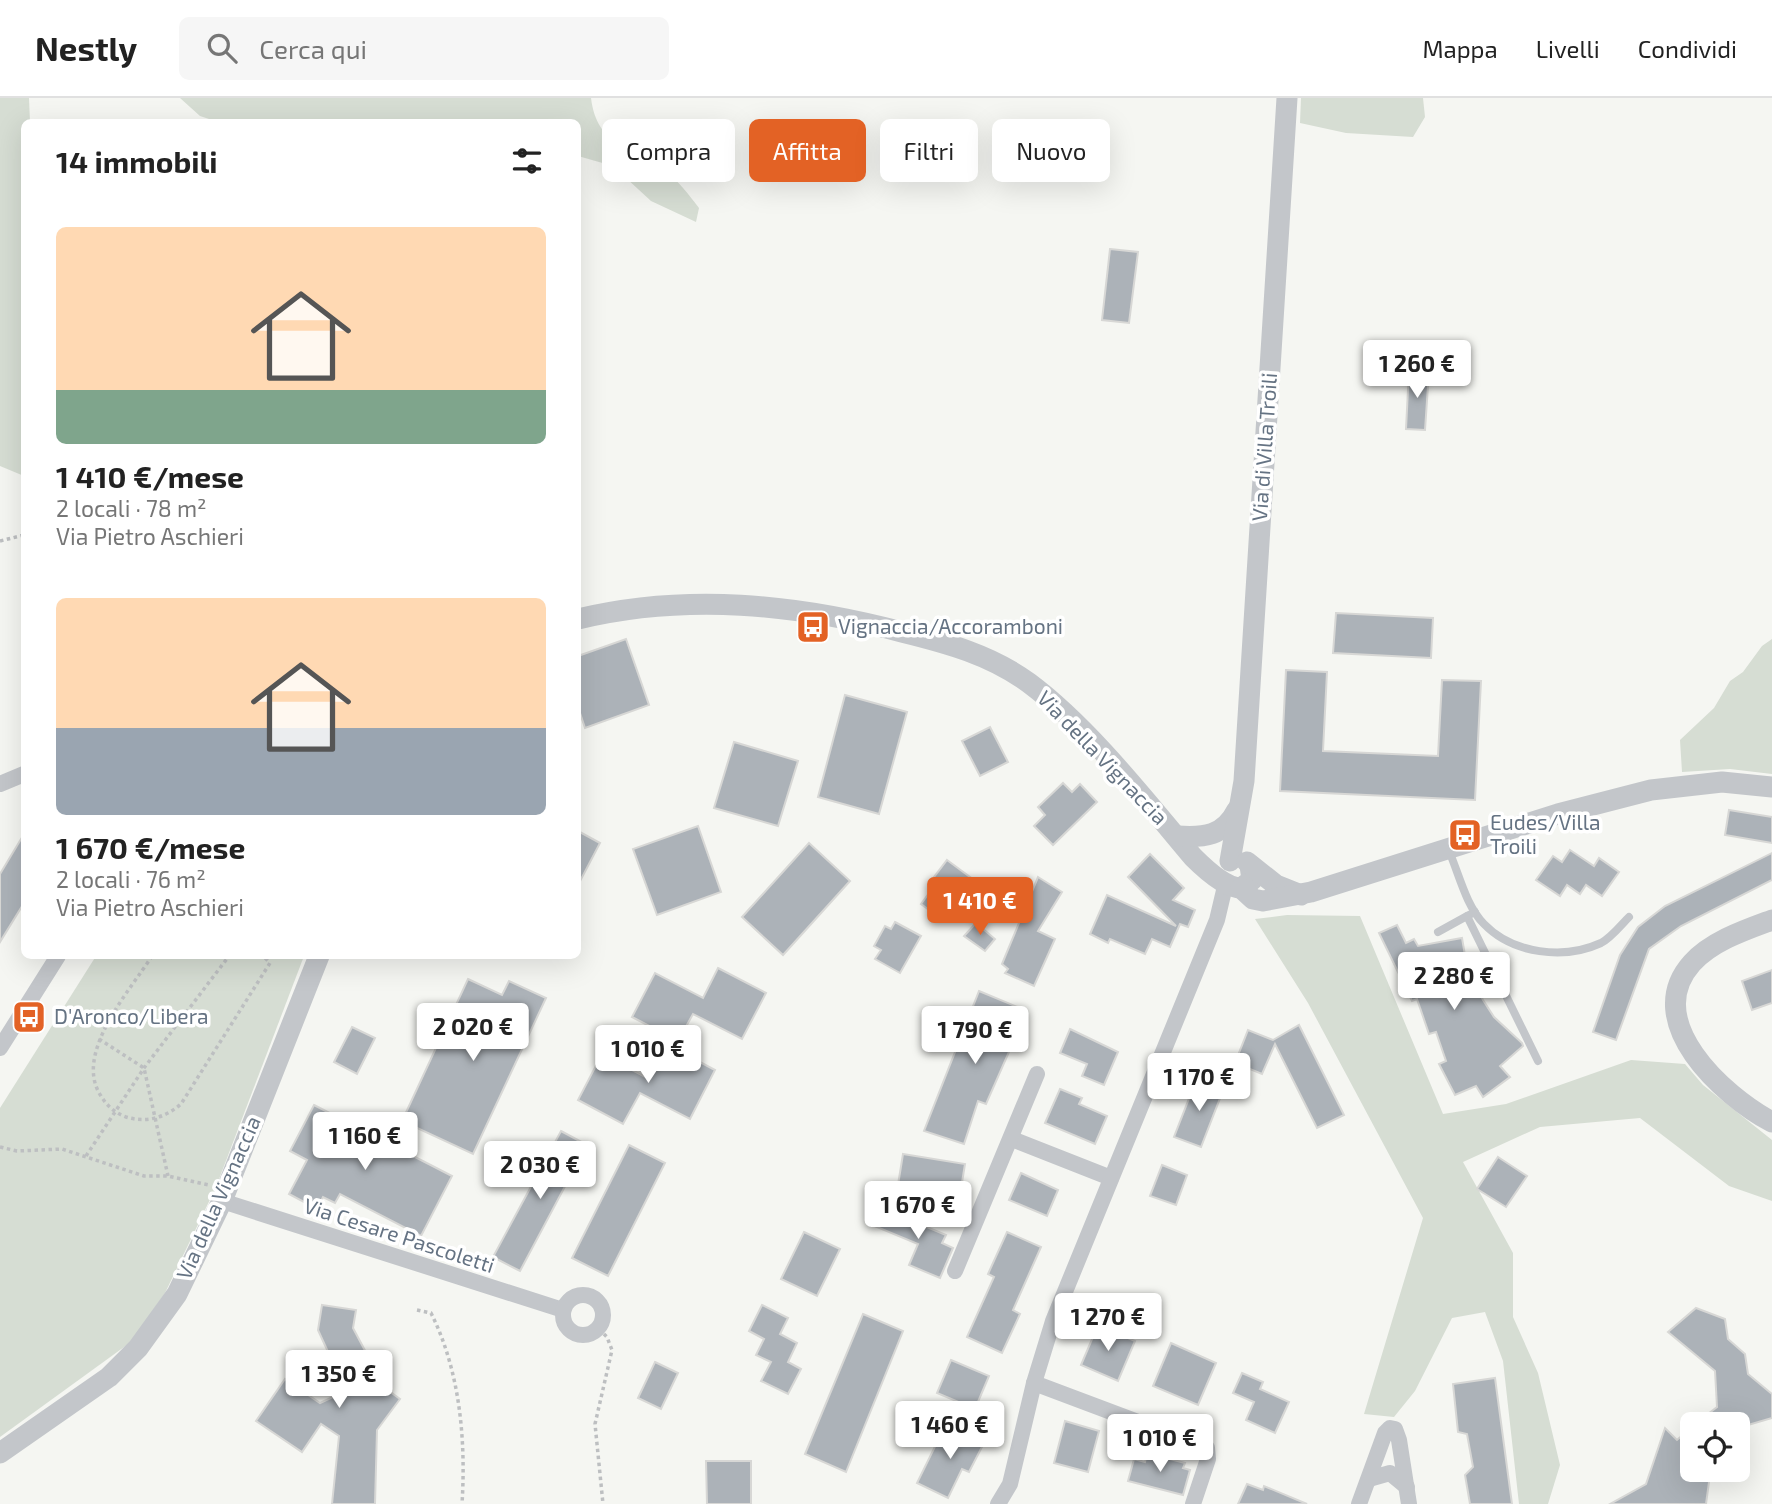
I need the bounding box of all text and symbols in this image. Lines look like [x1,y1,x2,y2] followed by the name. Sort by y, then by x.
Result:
[179,17,669,80] search box
[35,28,137,68] text: Nestly
[203,29,241,67] icon: search
[259,33,367,64] text: Cerca qui
[1422,34,1498,63] text: Mappa
[1536,34,1600,63] text: Livelli
[1638,34,1737,63] text: Condividi
[602,119,735,182] chip: Compra
[749,119,866,182] chip: Affitta
[880,119,978,182] chip: Filtri
[992,119,1110,182] chip: Nuovo
[508,142,546,180] icon: filters
[56,143,218,179] text: 14 immobili
[238,273,364,399] icon: home
[1352,341,1482,400] pin: 1 260 €
[1379,349,1455,377] text: 1 260 €
[1246,372,1281,522] street label: Via di Villa Troili
[56,458,244,494] text: 1 410 €/mese
[56,494,207,522] text: 2 locali · 78 m²
[56,522,244,550] text: Via Pietro Aschieri
[794,608,832,646] bus stop icon: Vignaccia/Accoramboni
[838,613,1063,638] place label: Vignaccia/Accoramboni
[238,644,364,770] icon: home
[1033,685,1173,829] street label: Via della Vignaccia
[1490,809,1601,858] place label: Eudes/Villa Troili
[1446,816,1484,854] bus stop icon: Eudes/Villa Troili
[56,829,245,865] text: 1 670 €/mese
[56,865,206,893] text: 2 locali · 76 m²
[915,878,1045,937] pin: 1 410 €
[943,886,1017,914] text: 1 410 €
[56,893,244,921] text: Via Pietro Aschieri
[1389,953,1519,1012] pin: 2 280 €
[1414,961,1494,989] text: 2 280 €
[10,998,48,1036] bus stop icon: D'Aronco/Libera
[54,1003,209,1028] place label: D'Aronco/Libera
[408,1004,538,1063] pin: 2 020 €
[910,1006,1040,1066] pin: 1 790 €
[433,1012,513,1040] text: 2 020 €
[938,1015,1012,1043] text: 1 790 €
[583,1026,713,1085] pin: 1 010 €
[611,1034,685,1062] text: 1 010 €
[1134,1054,1264,1113] pin: 1 170 €
[1163,1062,1235,1090] text: 1 170 €
[170,1112,265,1283] street label: Via della Vignaccia
[300,1112,430,1172] pin: 1 160 €
[329,1121,401,1149] text: 1 160 €
[475,1142,605,1201] pin: 2 030 €
[500,1150,580,1178] text: 2 030 €
[853,1182,983,1241] pin: 1 670 €
[881,1190,955,1218] text: 1 670 €
[301,1192,498,1277] street label: Via Cesare Pascoletti
[1043,1294,1173,1353] pin: 1 270 €
[1071,1302,1145,1330] text: 1 270 €
[274,1350,404,1410] pin: 1 350 €
[302,1359,376,1387] text: 1 350 €
[885,1402,1015,1461] pin: 1 460 €
[911,1410,989,1438] text: 1 460 €
[1680,1412,1750,1482] map controls
[1680,1412,1750,1482] button: locate
[1095,1414,1225,1474] pin: 1 010 €
[1123,1423,1197,1451] text: 1 010 €

